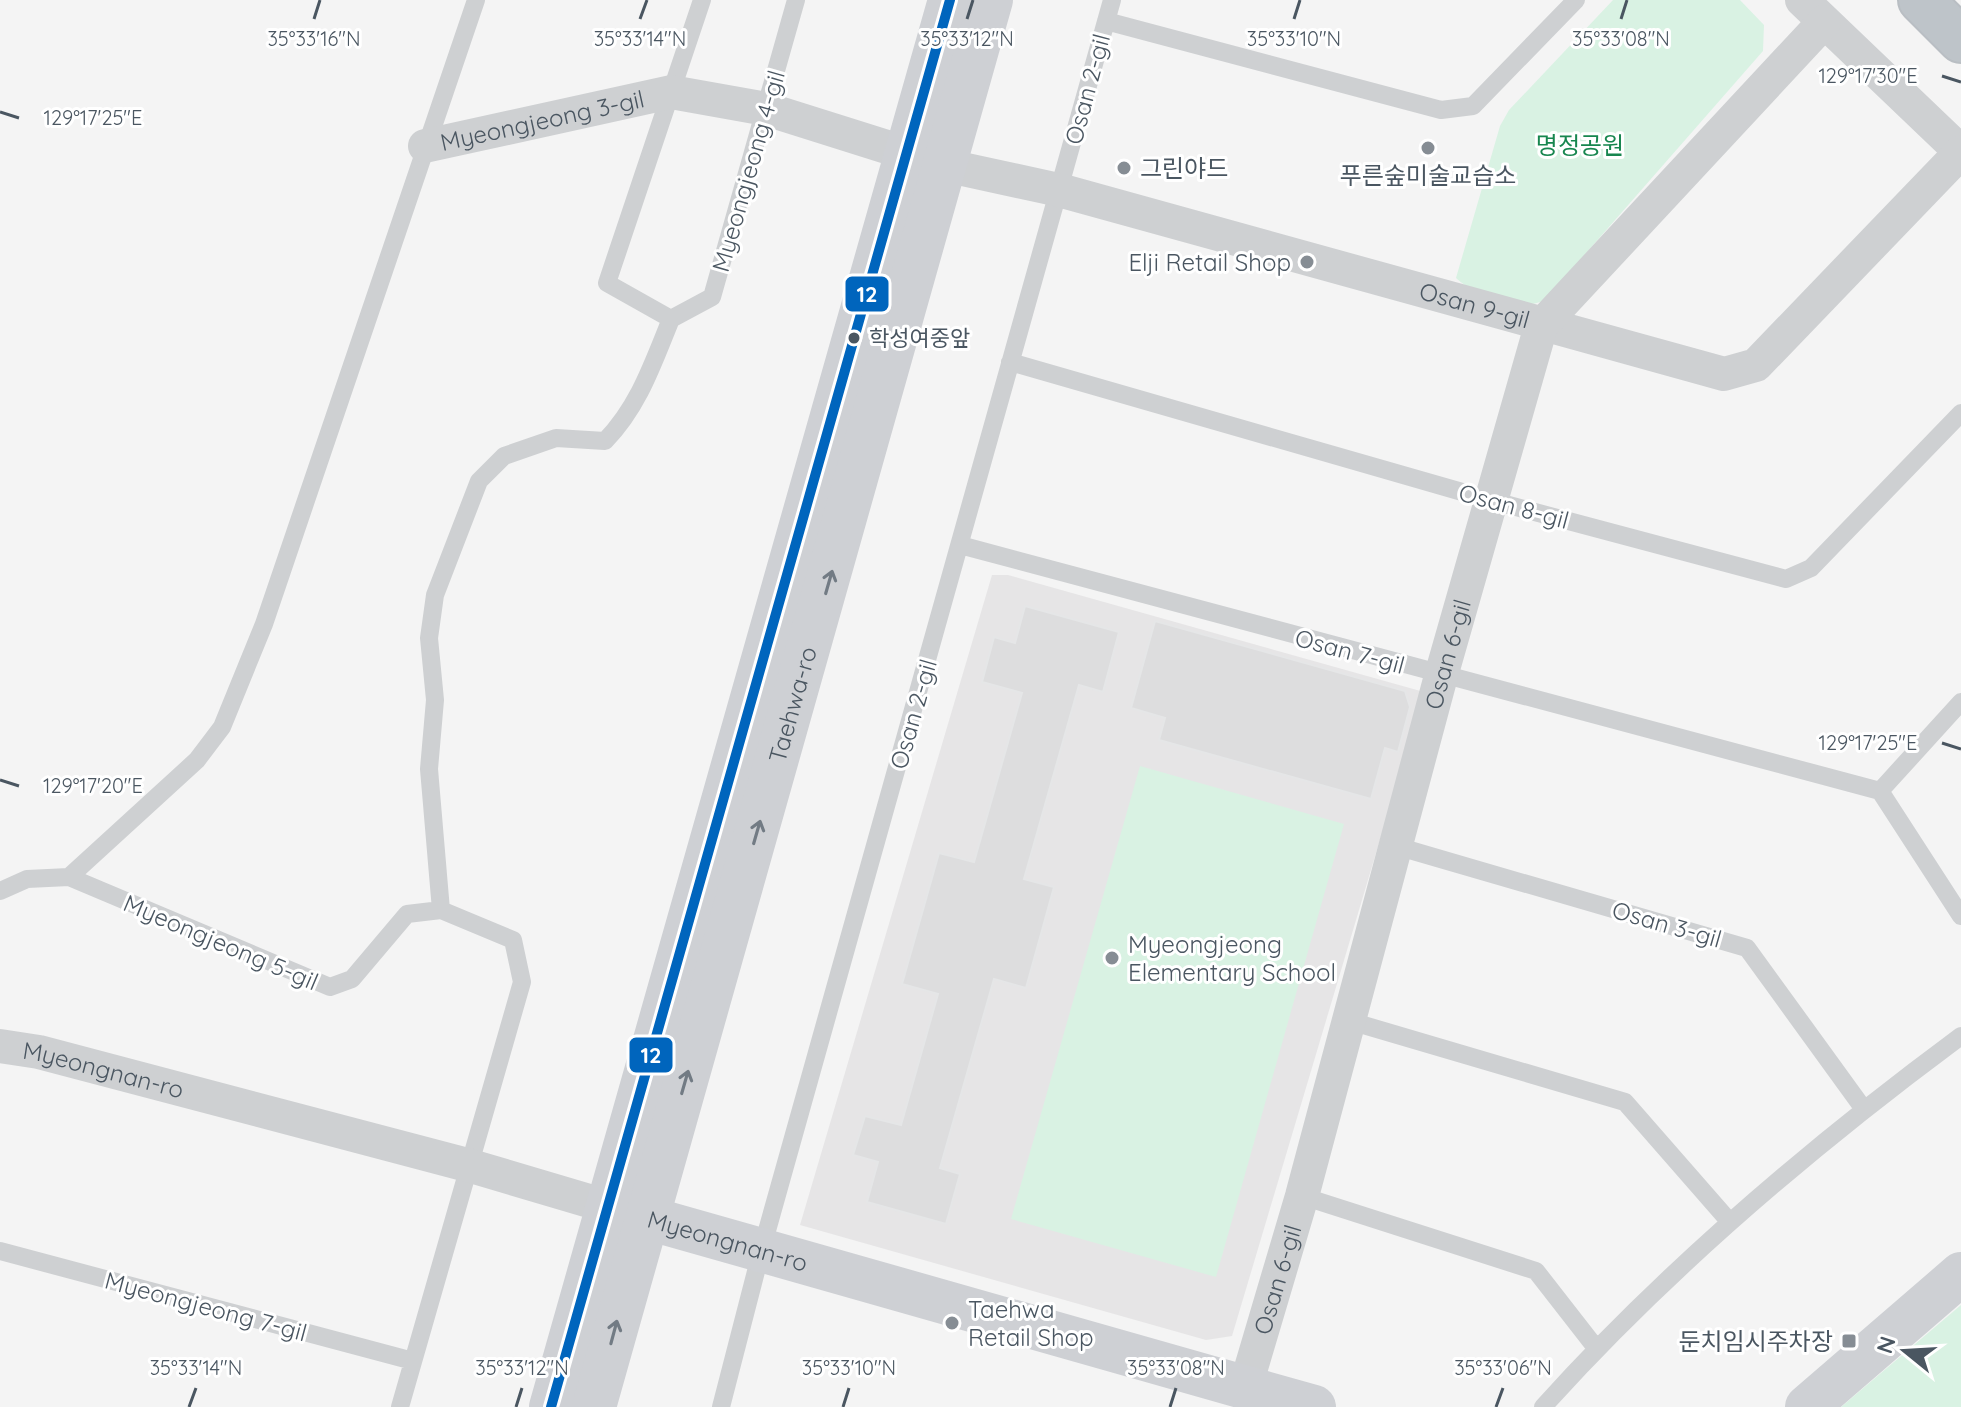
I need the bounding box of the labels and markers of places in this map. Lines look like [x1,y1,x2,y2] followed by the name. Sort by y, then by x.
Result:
[1419,139,1437,157] marker: 푸른숲미술교습소
[1140,153,1228,183] place label: 그린야드
[1115,159,1133,177] marker: 그린야드
[1340,160,1516,190] place label: 푸른숲미술교습소
[1128,247,1291,277] place label: Elji Retail Shop
[1298,253,1316,271] marker: Elji Retail Shop
[869,324,970,352] place label: 학성여중앞
[846,330,862,346] marker: 학성여중앞
[1128,929,1336,987] place label: Myeongjeong Elementary School
[1103,949,1121,967] marker: Myeongjeong Elementary School
[968,1294,1094,1352] place label: Taehwa Retail Shop
[943,1314,961,1332] marker: Taehwa Retail Shop
[1678,1326,1833,1356] place label: 둔치임시주차장
[1840,1332,1858,1350] marker: 둔치임시주차장

